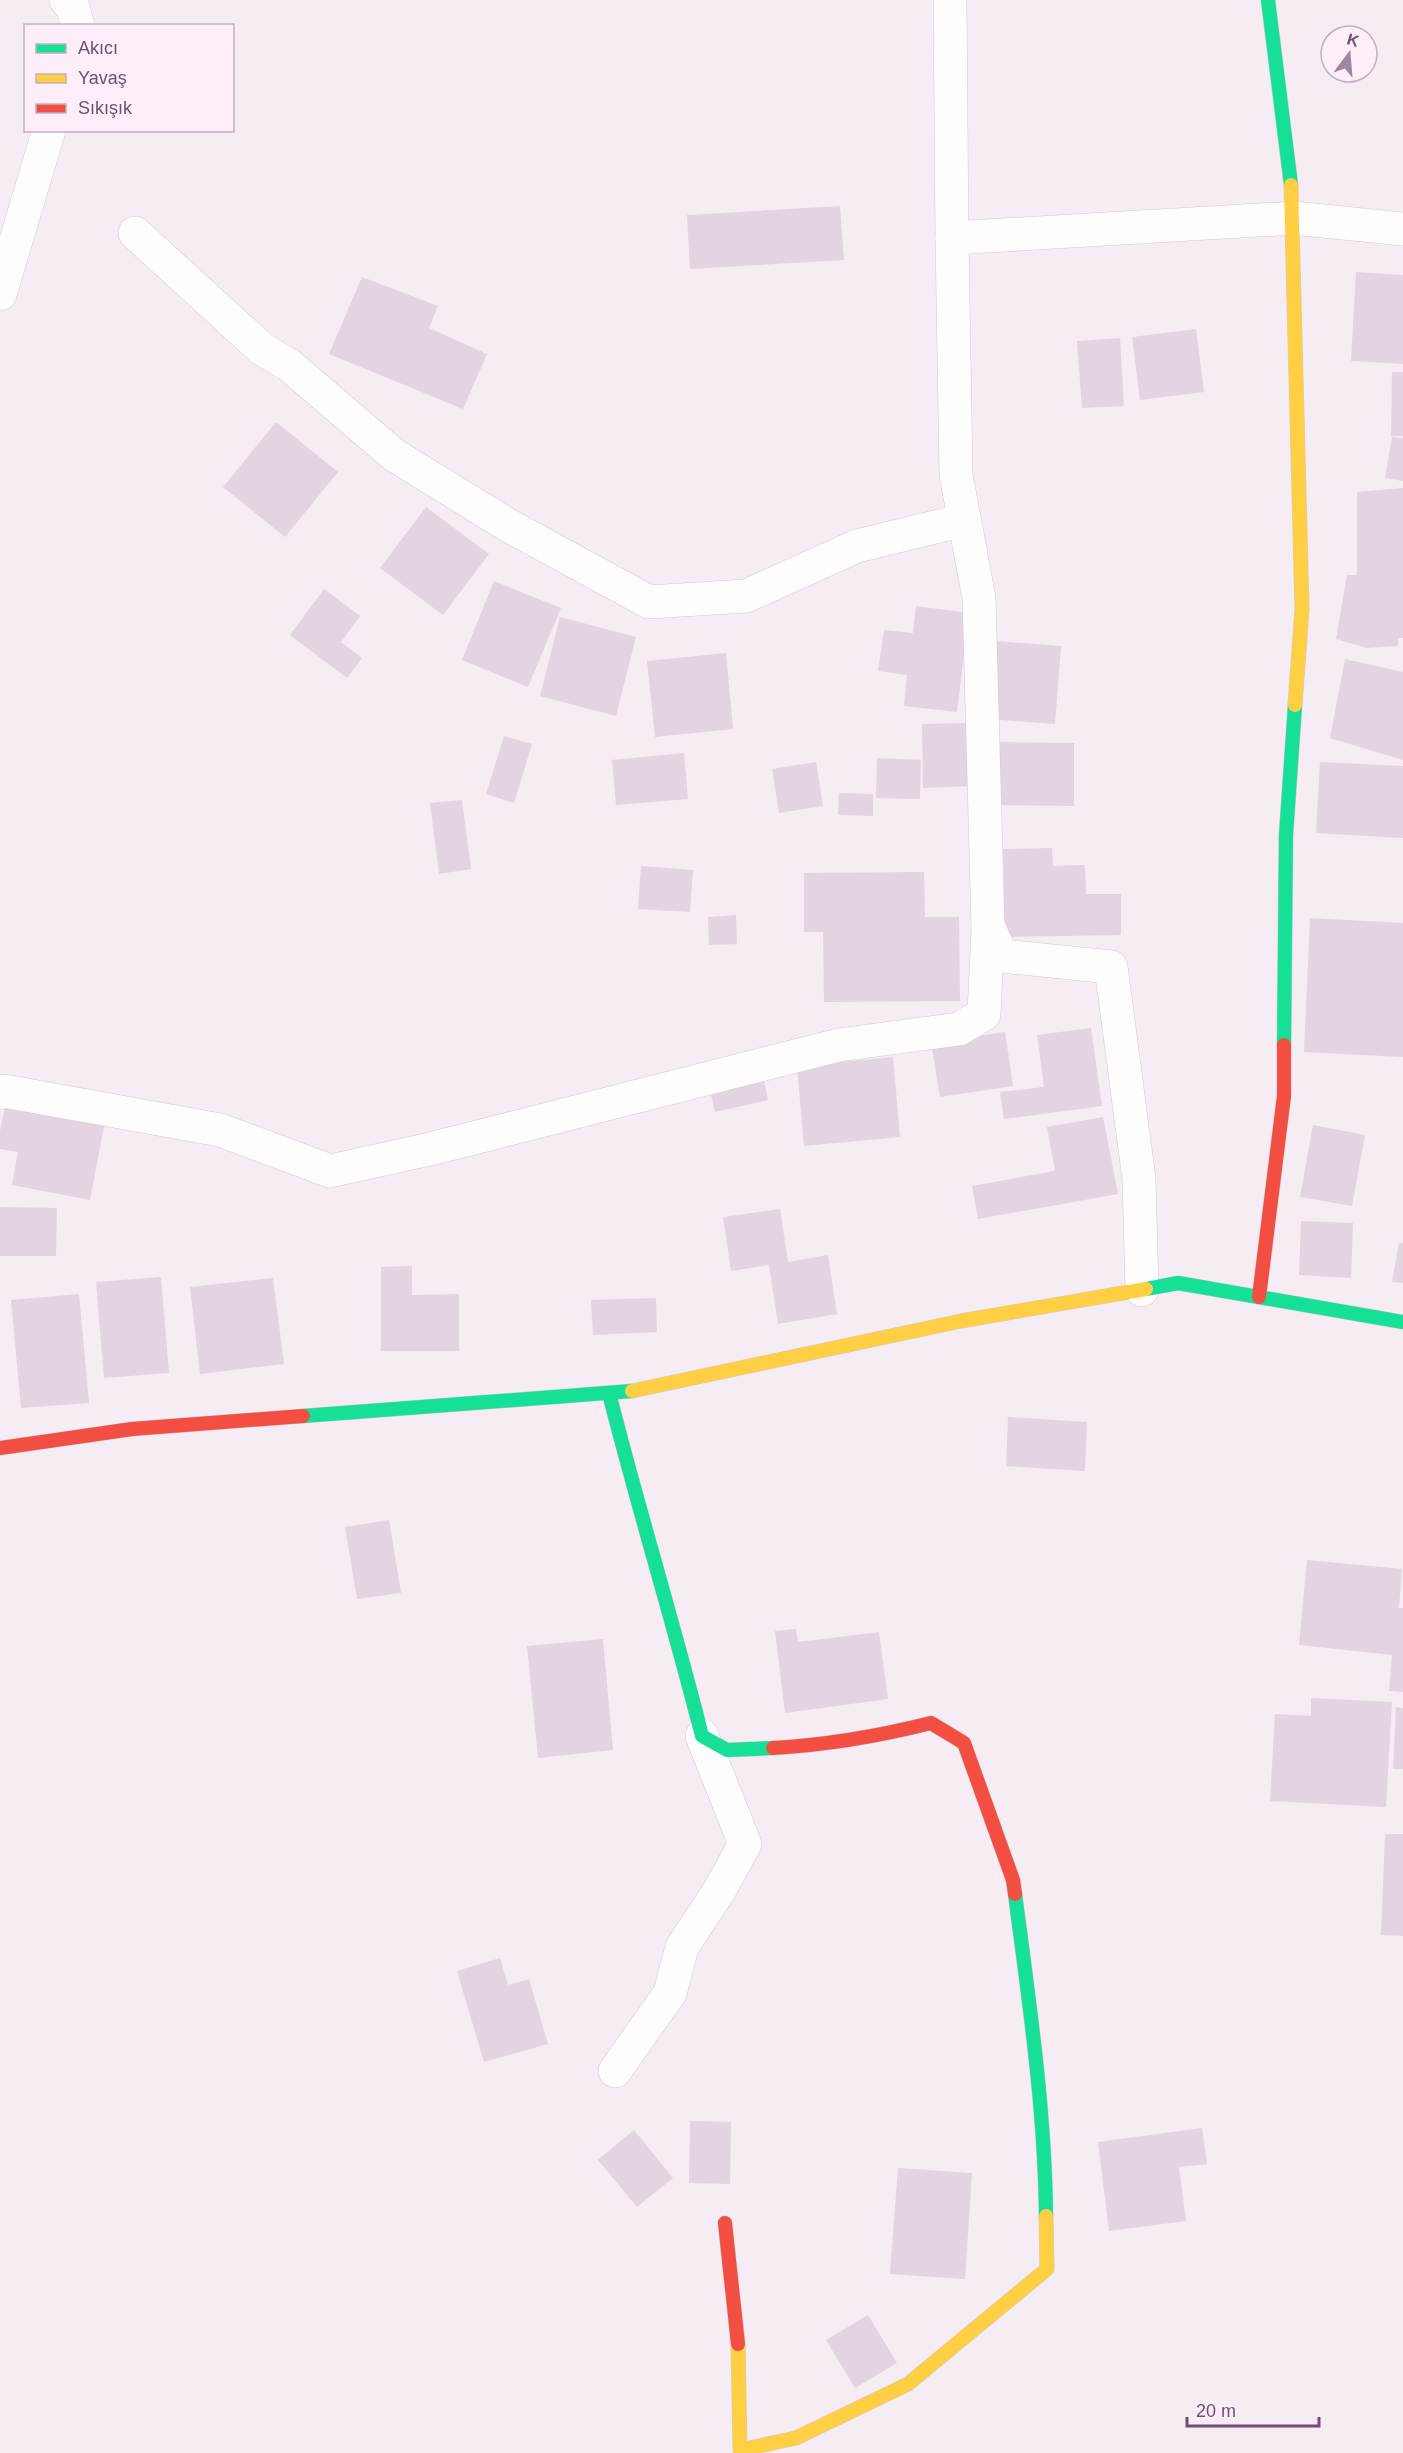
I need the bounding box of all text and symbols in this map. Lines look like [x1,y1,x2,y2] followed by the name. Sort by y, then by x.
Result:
[24,24,234,132] legend
[1319,24,1379,84] north arrow
[1345,30,1361,50] text: K
[78,38,118,58] text: Akıcı
[78,68,127,88] text: Yavaş
[78,98,133,118] text: Sıkışık
[1187,2390,1319,2428] scale bar
[1196,2401,1236,2421] text: 20 m

